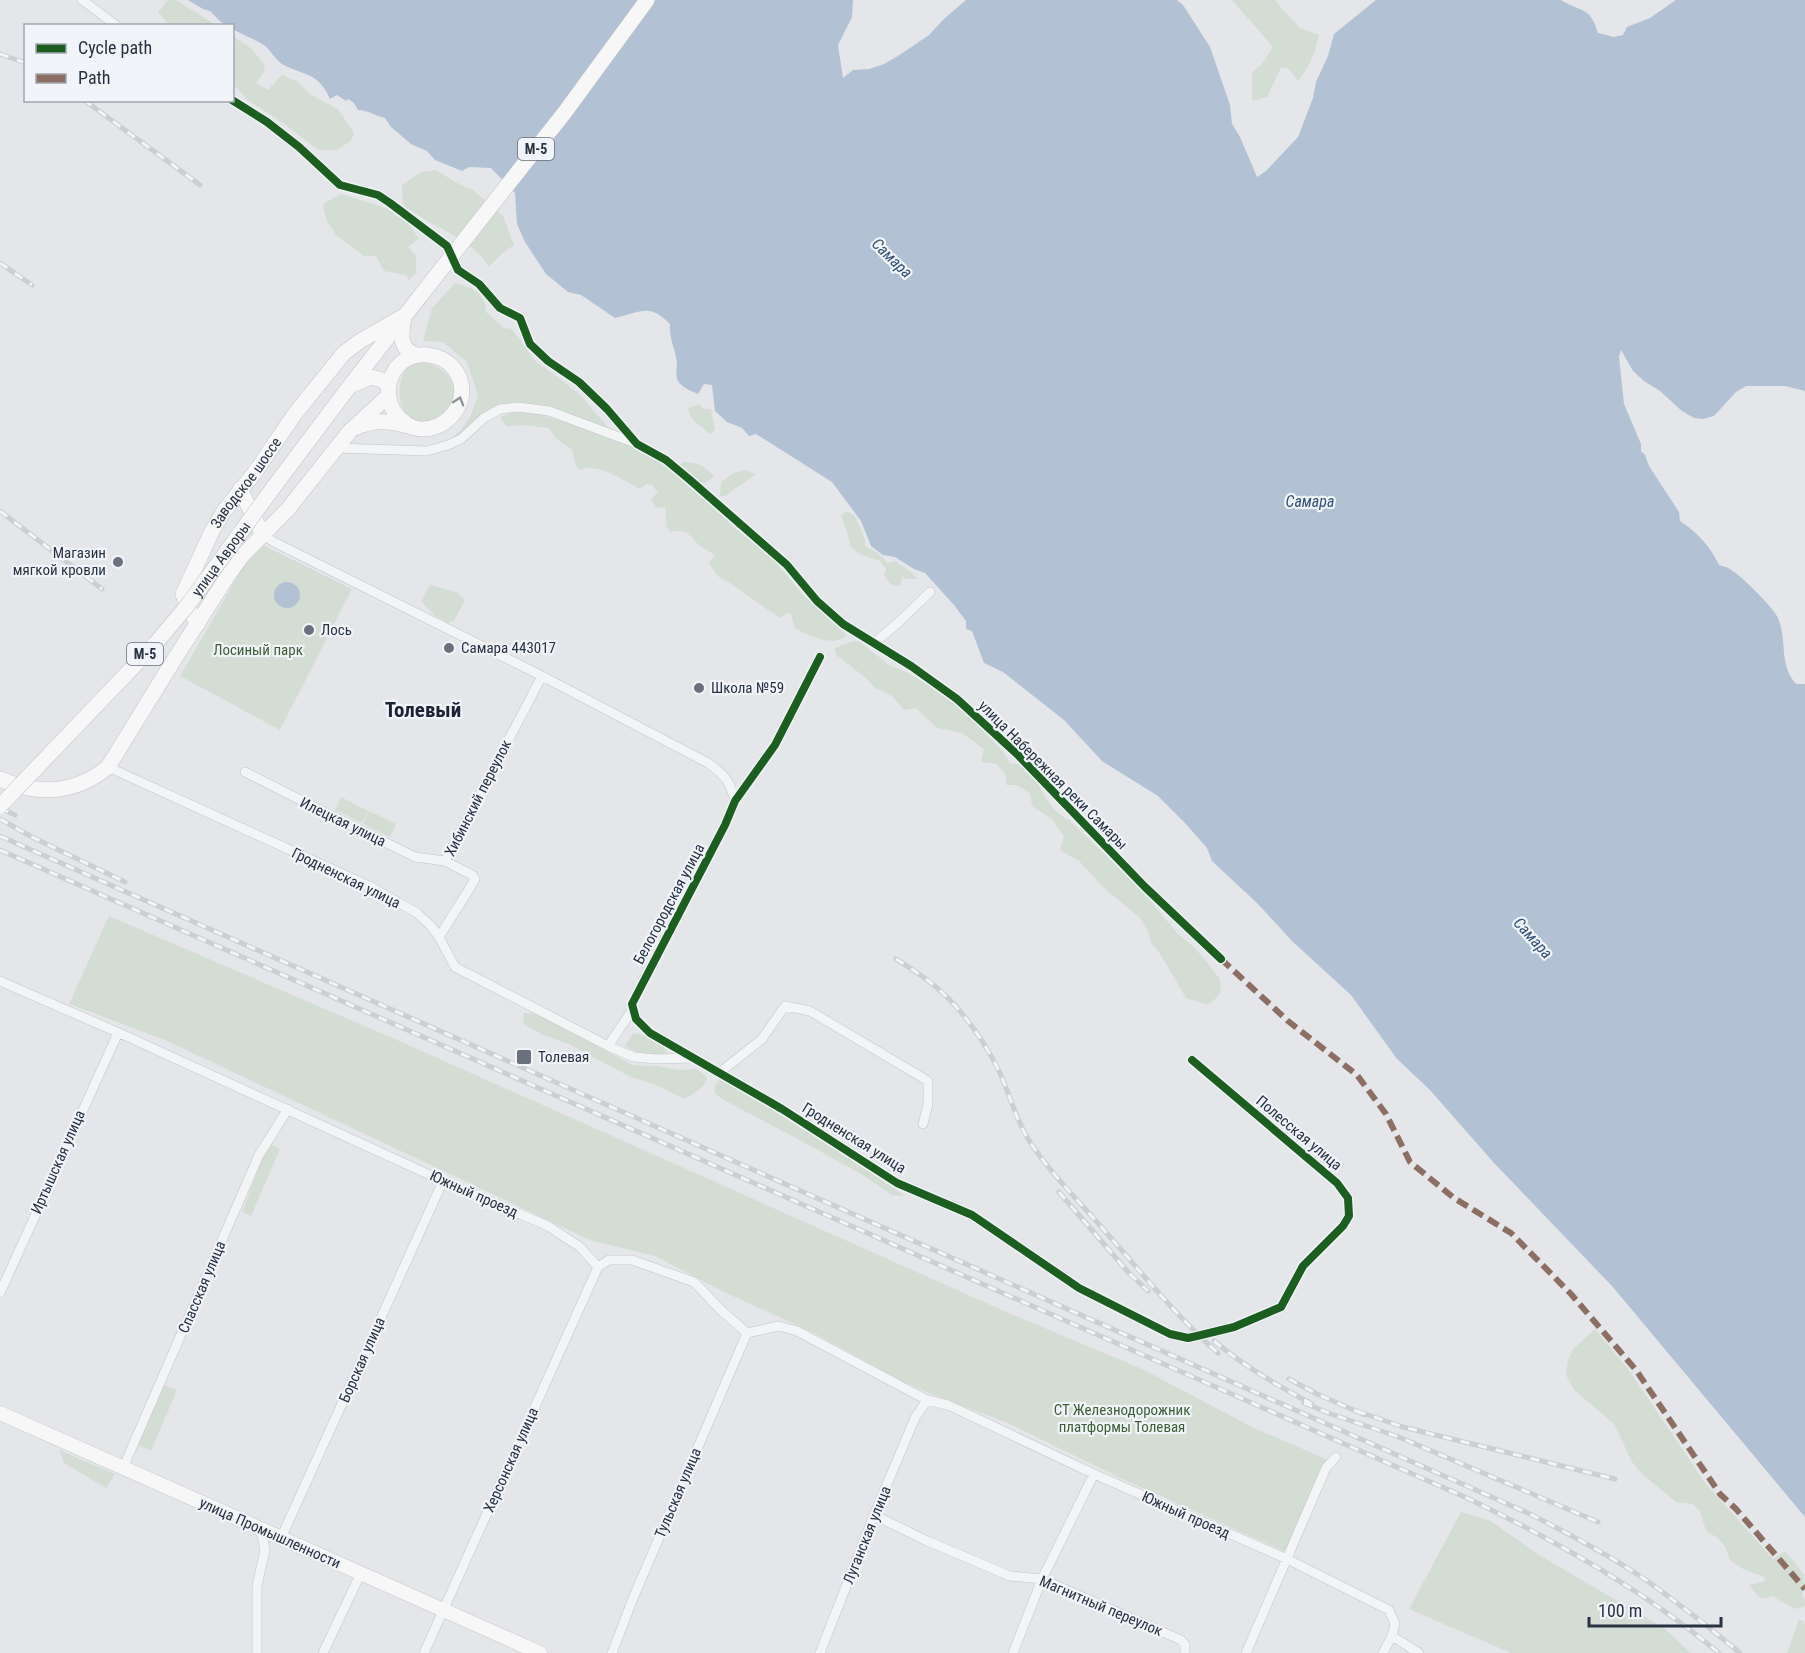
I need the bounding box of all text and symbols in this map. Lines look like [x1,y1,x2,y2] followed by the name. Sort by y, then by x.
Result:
[24,24,234,102] legend
[78,37,152,58] text: Cycle path
[78,67,111,88] text: Path
[518,138,554,160] road number: М-5
[868,234,916,282] water label: Самара
[452,396,464,407] one-way arrow
[207,434,285,532] street label: Заводское шоссе
[1286,492,1334,511] water label: Самара
[188,518,255,600] street label: улица Авроры
[13,544,106,579] place label: Магазин мягкой кровли
[111,555,125,569] marker: Магазин мягкой кровли
[321,621,352,639] place label: Лось
[302,623,316,637] marker: Лось
[461,639,556,657] place label: Самара 443017
[213,641,303,659] park label: Лосиный парк
[442,641,456,655] marker: Самара 443017
[127,643,163,665] road number: М-5
[711,679,784,697] place label: Школа №59
[692,681,706,695] marker: Школа №59
[975,697,1131,853] street label: улица Набережная реки Самары
[385,698,461,722] district label: Толевый
[441,737,515,859] street label: Хибинский переулок
[297,793,389,851] street label: Илецкая улица
[630,841,708,967] street label: Белогородская улица
[289,844,403,912] street label: Гродненская улица
[1510,914,1556,962] water label: Самара
[515,1048,533,1066] marker: Толевая
[538,1048,589,1066] place label: Толевая
[1252,1092,1346,1174] street label: Полесская улица
[799,1099,909,1177] street label: Гродненская улица
[27,1107,89,1217] street label: Иртышская улица
[427,1167,521,1221] street label: Южный проезд
[174,1238,230,1336] street label: Спасская улица
[335,1315,389,1405] street label: Борская улица
[1054,1401,1190,1436] park label: СТ Железнодорожник платформы Толевая
[480,1405,542,1515] street label: Херсонская улица
[651,1445,705,1541] street label: Тульская улица
[839,1483,895,1587] street label: Луганская улица
[1139,1488,1233,1542] street label: Южный проезд
[197,1494,343,1572] street label: улица Промышленности
[1037,1572,1165,1640] street label: Магнитный переулок
[1589,1590,1721,1628] scale bar
[1598,1600,1642,1621] text: 100 m

